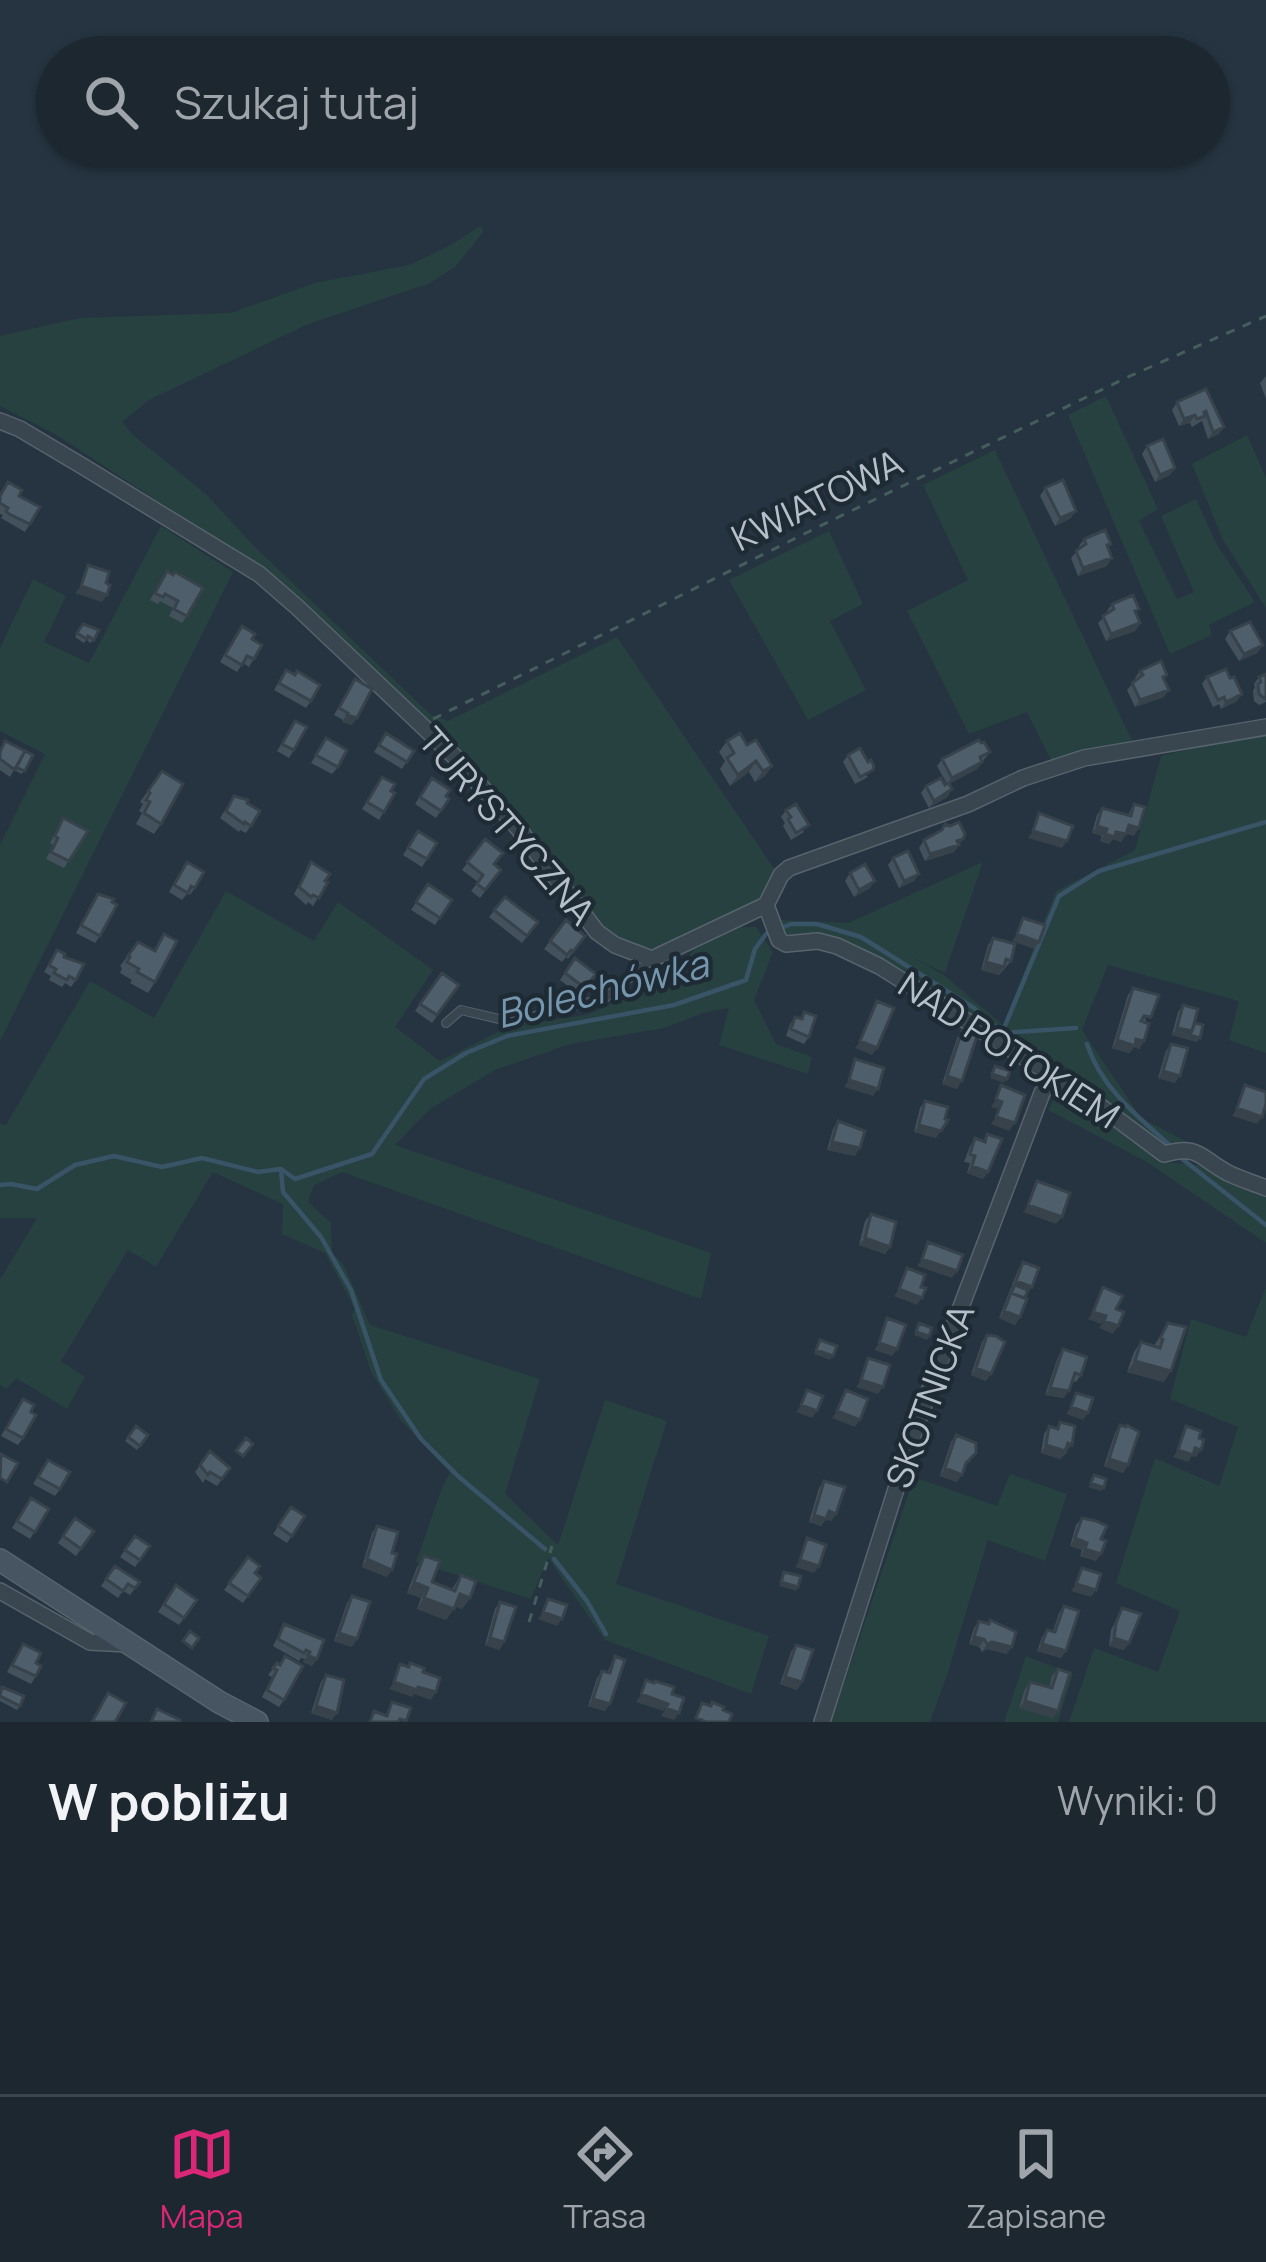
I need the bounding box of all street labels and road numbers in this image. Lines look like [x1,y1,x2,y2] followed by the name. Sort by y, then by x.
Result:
[723,437,911,562] street label: KWIATOWA
[408,717,607,935] street label: TURYSTYCZNA
[889,960,1129,1139] street label: NAD POTOKIEM
[874,1297,985,1494] street label: SKOTNICKA

